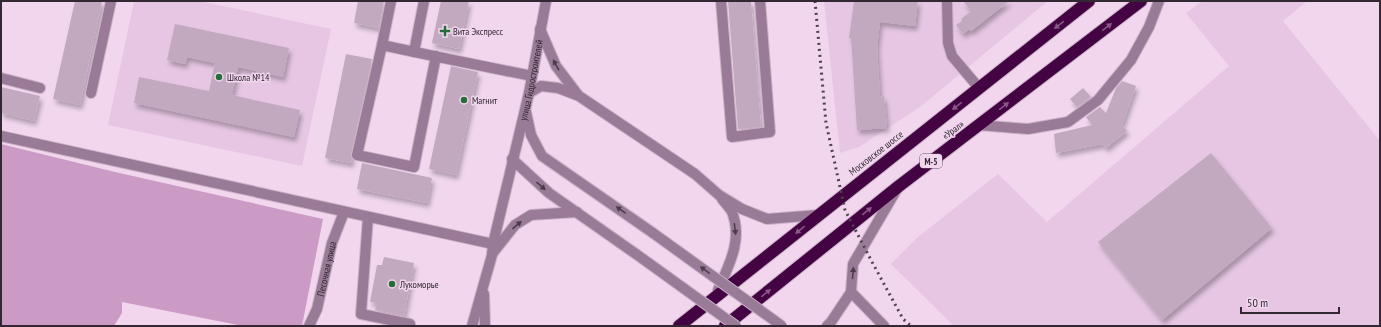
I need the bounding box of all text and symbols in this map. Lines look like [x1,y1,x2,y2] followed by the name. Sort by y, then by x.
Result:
[1053,21,1064,29] one-way arrow
[1101,23,1112,32] one-way arrow
[453,25,504,38] place label: Вита Экспресс
[440,26,450,36] marker: Вита Экспресс
[516,39,545,122] street label: улица Гидростроителей
[553,59,560,71] one-way arrow
[227,71,270,84] place label: Школа №14
[214,72,224,82] marker: Школа №14
[472,94,498,107] place label: Магнит
[459,95,469,105] marker: Магнит
[951,101,962,110] one-way arrow
[998,102,1009,111] one-way arrow
[939,117,967,142] street label: «Урал»
[846,128,906,178] street label: Московское шоссе
[920,154,942,168] road number: М-5
[536,181,546,190] one-way arrow
[616,206,626,214] one-way arrow
[862,207,873,216] one-way arrow
[512,221,522,230] one-way arrow
[732,223,738,235] one-way arrow
[794,225,805,234] one-way arrow
[314,240,339,297] street label: Песочная улица
[700,266,711,275] one-way arrow
[849,267,856,279] one-way arrow
[399,278,439,291] place label: Лукоморье
[387,279,397,289] marker: Лукоморье
[761,288,772,297] one-way arrow
[1241,289,1339,315] scale bar
[1247,295,1268,310] text: 50 m

